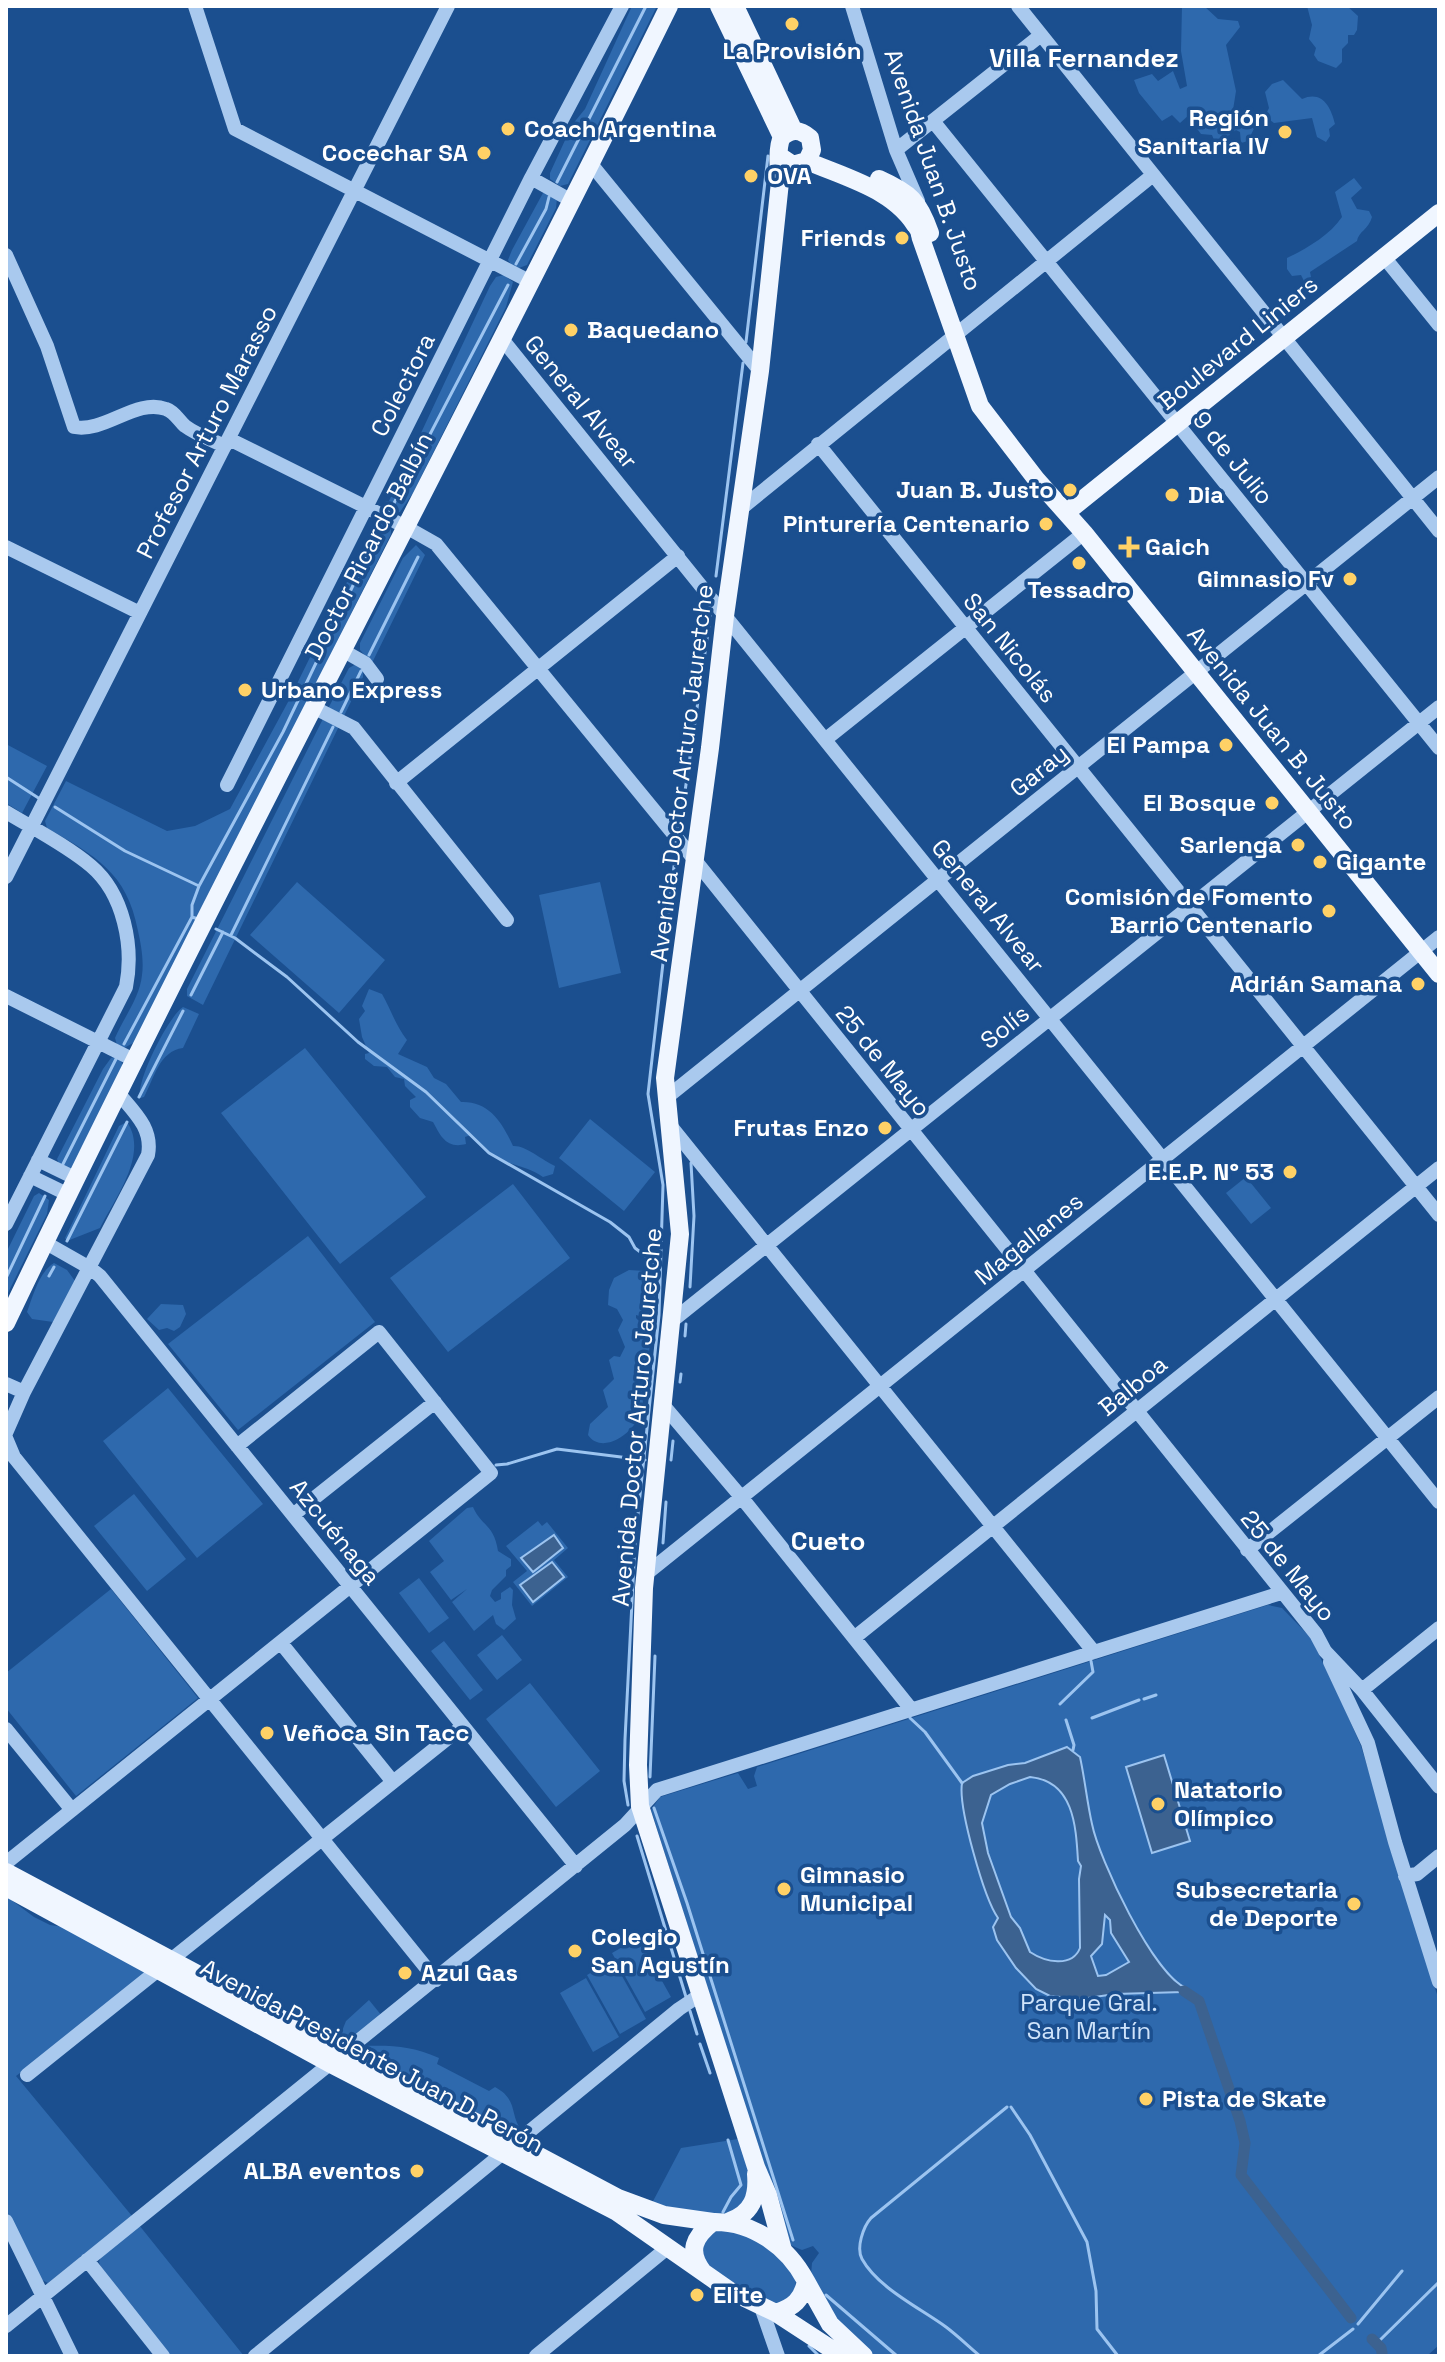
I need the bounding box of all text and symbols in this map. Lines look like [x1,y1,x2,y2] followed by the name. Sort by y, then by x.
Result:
[783,15,801,33] marker: La Provisión
[723,35,861,66] place label: La Provisión
[989,41,1179,75] district label: Villa Fernandez
[877,45,989,295] street label: Avenida Juan B. Justo
[1138,102,1269,161] place label: Región Sanitaria IV
[524,113,716,144] place label: Coach Argentina
[499,120,517,138] marker: Coach Argentina
[1276,123,1294,141] marker: Región Sanitaria IV
[322,137,468,168] place label: Cocechar SA
[475,144,493,162] marker: Cocechar SA
[767,160,812,191] place label: OVA
[742,167,760,185] marker: OVA
[801,222,886,253] place label: Friends
[893,229,911,247] marker: Friends
[1151,269,1324,417] street label: Boulevard Liniers
[129,300,284,564] street label: Profesor Arturo Marasso
[587,314,719,345] place label: Baquedano
[562,321,580,339] marker: Baquedano
[363,328,442,442] street label: Colectora
[518,328,645,475] street label: General Alvear
[1186,405,1281,511] street label: 9 de Julio
[298,427,439,665] street label: Doctor Ricardo Balbín
[896,474,1054,505] place label: Juan B. Justo
[1188,479,1224,510] place label: Dia
[1061,481,1079,499] marker: Juan B. Justo
[1163,486,1181,504] marker: Dia
[783,508,1030,539] place label: Pinturería Centenario
[1037,515,1055,533] marker: Pinturería Centenario
[1145,531,1210,562] place label: Gaich
[1120,538,1138,556] marker: Gaich
[1070,554,1088,572] marker: Tessadro
[1197,563,1334,594] place label: Gimnasio Fv
[1341,570,1359,588] marker: Gimnasio Fv
[1027,574,1131,605] place label: Tessadro
[643,583,720,963] street label: Avenida Doctor Arturo Jauretche
[957,586,1064,709] street label: San Nicolás
[1180,619,1364,836] street label: Avenida Juan B. Justo
[261,674,442,705] place label: Urbano Express
[236,681,254,699] marker: Urbano Express
[1106,729,1210,760] place label: El Pampa
[1217,736,1235,754] marker: El Pampa
[1003,738,1074,804] street label: Garay
[1143,787,1256,818] place label: El Bosque
[1263,794,1281,812] marker: El Bosque
[1180,829,1282,860] place label: Sarlenga
[925,832,1052,979] street label: General Alvear
[1289,836,1307,854] marker: Sarlenga
[1336,846,1426,877] place label: Gigante
[1311,853,1329,871] marker: Gigante
[1065,881,1313,940] place label: Comisión de Fomento Barrio Centenario
[1320,902,1338,920] marker: Comisión de Fomento Barrio Centenario
[1229,968,1402,999] place label: Adrián Samana
[1409,975,1427,993] marker: Adrián Samana
[974,998,1035,1056] street label: Solís
[829,999,938,1123] street label: 25 de Mayo
[733,1112,869,1143] place label: Frutas Enzo
[876,1119,894,1137] marker: Frutas Enzo
[1148,1156,1274,1187] place label: E.E.P. N° 53
[1281,1163,1299,1181] marker: E.E.P. N° 53
[968,1185,1089,1292] street label: Magallanes
[605,1226,668,1608] street label: Avenida Doctor Arturo Jauretche
[1092,1348,1174,1423] street label: Balboa
[283,1472,388,1591] street label: Azcuénaga
[1234,1504,1343,1628] street label: 25 de Mayo
[791,1524,865,1558] district label: Cueto
[283,1717,469,1748] place label: Veñoca Sin Tacc
[258,1724,276,1742] marker: Veñoca Sin Tacc
[1174,1774,1283,1833] place label: Natatorio Olímpico
[1149,1795,1167,1813] marker: Natatorio Olímpico
[800,1859,913,1918] place label: Gimnasio Municipal
[1176,1874,1338,1933] place label: Subsecretaria de Deporte
[775,1880,793,1898] marker: Gimnasio Municipal
[1345,1895,1363,1913] marker: Subsecretaria de Deporte
[591,1921,730,1980] place label: Colegio San Agustín
[566,1942,584,1960] marker: Colegio San Agustín
[195,1952,549,2159] street label: Avenida Presidente Juan D. Perón
[421,1957,518,1988] place label: Azul Gas
[396,1964,414,1982] marker: Azul Gas
[1020,1987,1158,2046] park label: Parque Gral. San Martín
[1162,2083,1327,2114] place label: Pista de Skate
[1137,2090,1155,2108] marker: Pista de Skate
[244,2155,401,2186] place label: ALBA eventos
[408,2162,426,2180] marker: ALBA eventos
[713,2279,763,2310] place label: Elite
[688,2286,706,2304] marker: Elite

